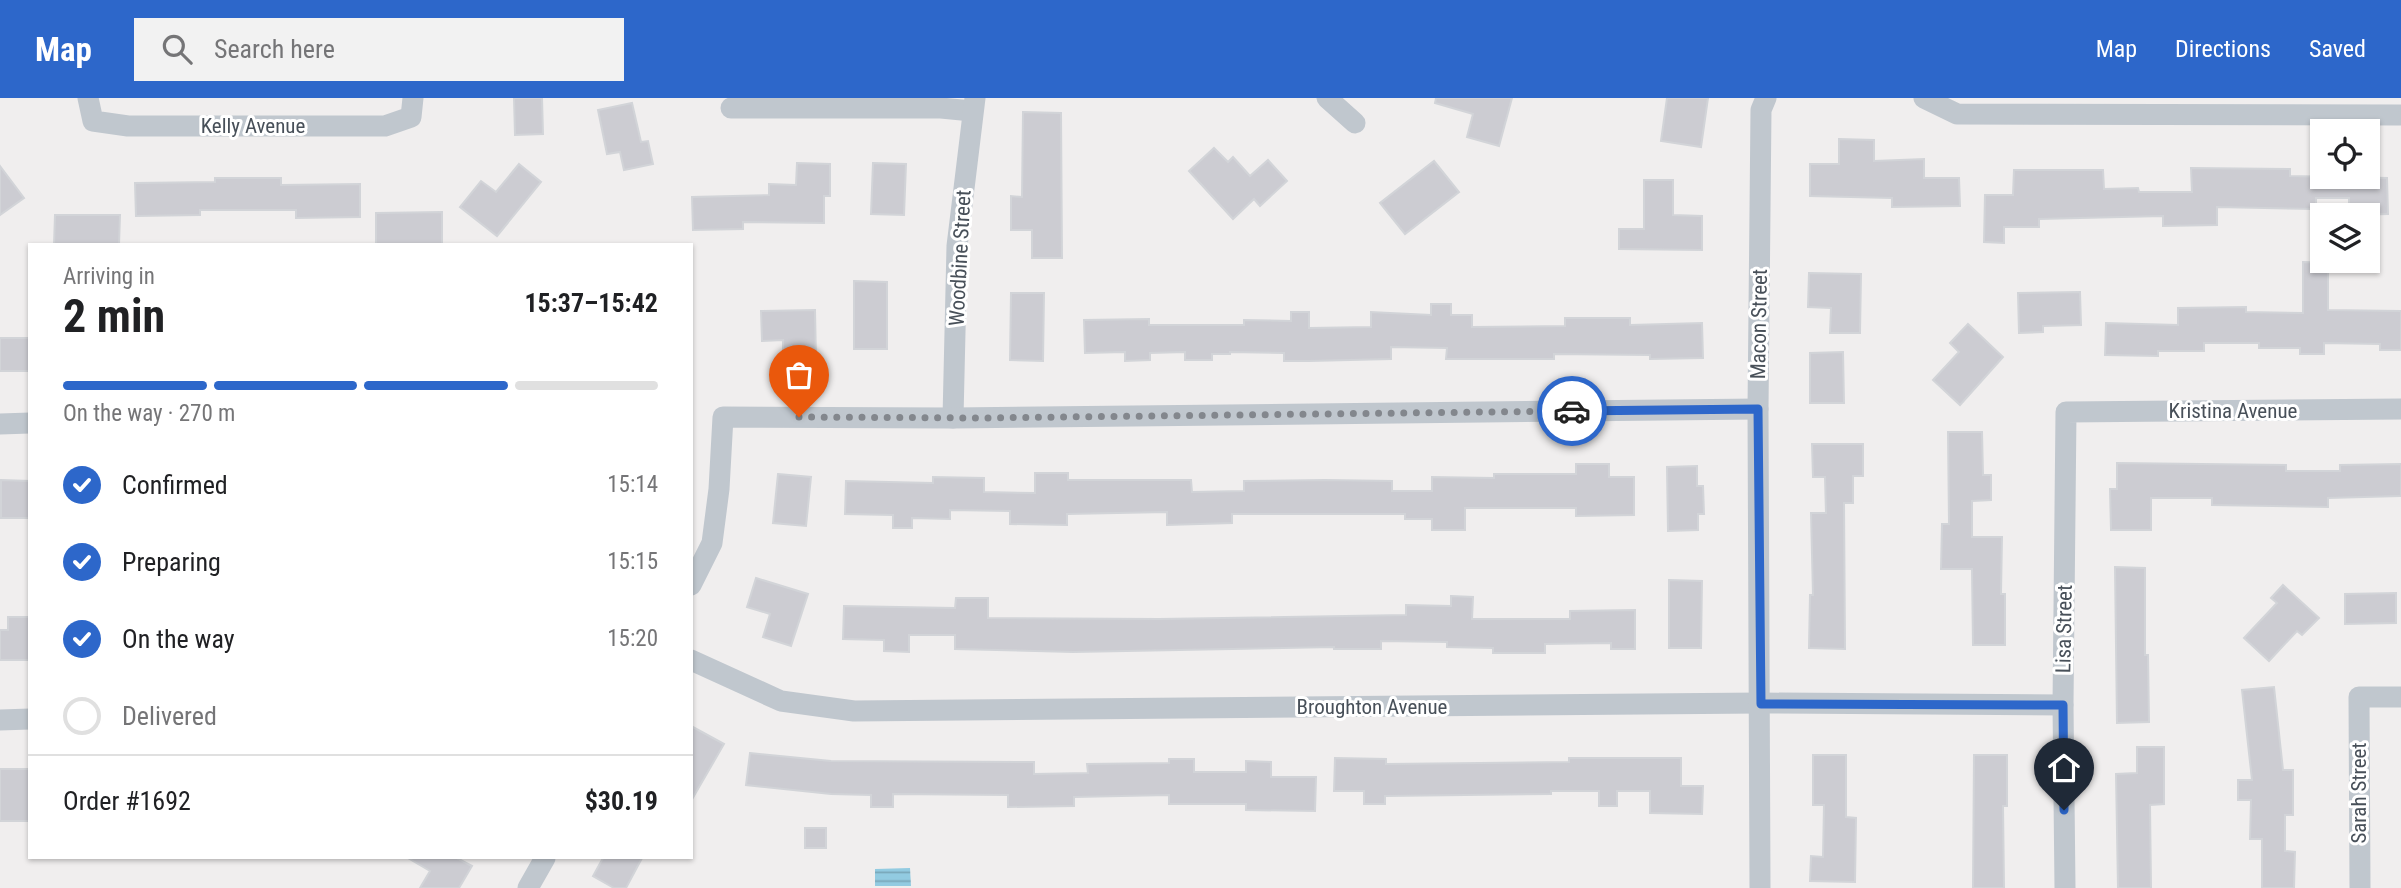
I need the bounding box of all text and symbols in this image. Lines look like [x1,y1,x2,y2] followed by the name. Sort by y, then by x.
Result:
[134,18,624,81] search box
[35,30,92,69] text: Map
[158,30,196,68] icon: search
[214,34,335,64] text: Search here
[2096,35,2137,63] text: Map
[2175,35,2271,63] text: Directions
[2309,35,2366,63] text: Saved
[201,114,305,138] street label: Kelly Avenue
[2310,119,2380,273] map controls
[2310,119,2380,189] button: locate
[944,189,976,327] street label: Woodbine Street
[2310,203,2380,273] button: layers
[63,263,155,290] text: Arriving in
[1746,269,1772,379] street label: Macon Street
[524,288,658,318] text: 15:37–15:42
[63,289,165,343] text: 2 min
[769,345,829,417] pin
[780,356,818,394] icon: bag
[1537,376,1607,446] courier
[1553,392,1591,430] icon: car
[2169,399,2298,423] street label: Kristina Avenue
[63,400,235,427] text: On the way · 270 m
[63,466,101,504] icon: check
[122,470,228,500] text: Confirmed
[607,471,658,498] text: 15:14
[63,543,101,581] icon: check
[122,547,221,577] text: Preparing
[607,548,658,575] text: 15:15
[2051,585,2077,673] street label: Lisa Street
[63,620,101,658] icon: check
[122,624,235,654] text: On the way
[607,625,658,652] text: 15:20
[1297,695,1448,719] street label: Broughton Avenue
[122,701,217,731] text: Delivered
[2034,738,2094,810] pin
[2347,742,2371,844] street label: Sarah Street
[2045,749,2083,787] icon: home
[63,786,191,816] text: Order #1692
[585,786,658,816] text: $30.19

